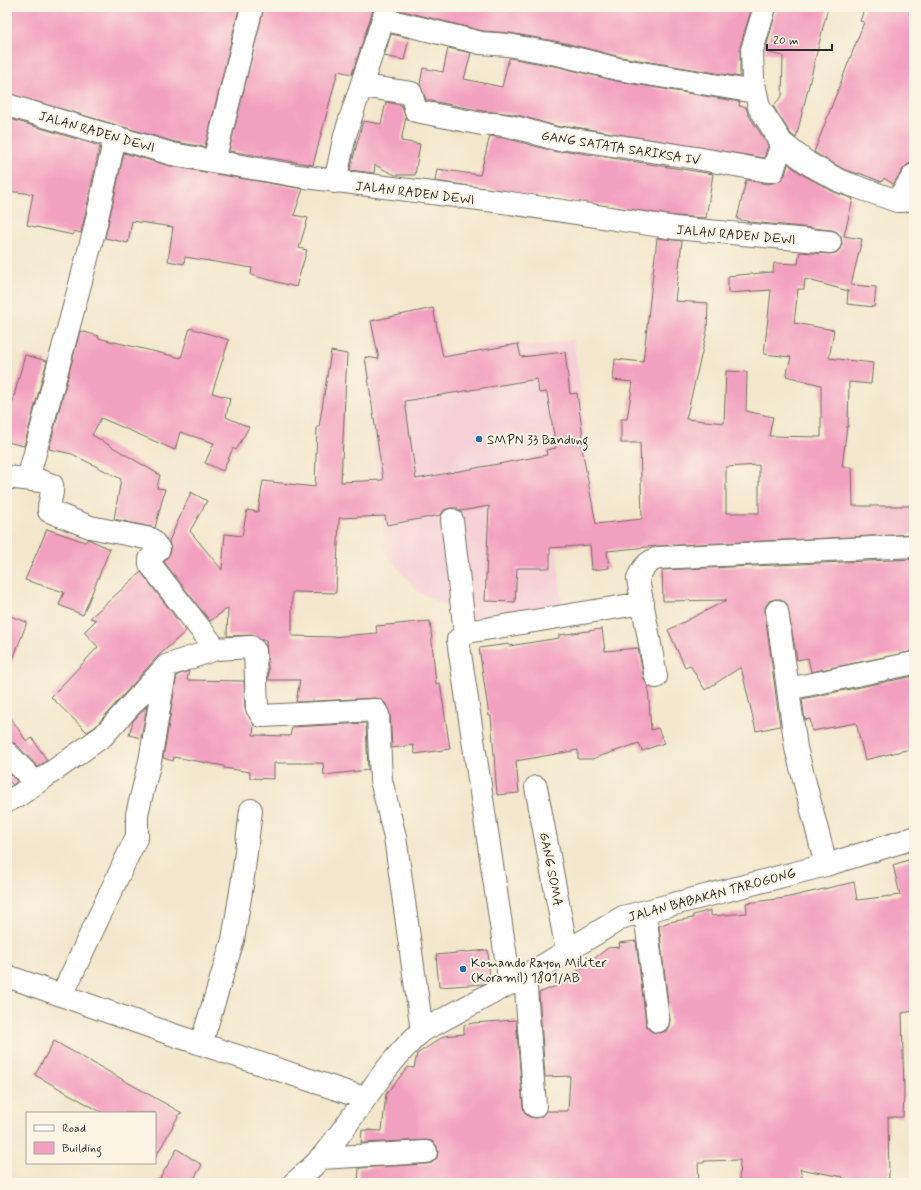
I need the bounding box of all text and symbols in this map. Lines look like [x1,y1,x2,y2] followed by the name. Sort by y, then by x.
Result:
[767,26,832,52] scale bar
[773,33,799,49] text: 20 m
[37,108,157,157] street label: JALAN RADEN DEWI
[540,128,702,170] street label: GANG SATATA SARIKSA IV
[354,178,475,209] street label: JALAN RADEN DEWI
[675,222,796,249] street label: JALAN RADEN DEWI
[487,432,588,451] place label: SMPN 33 Bandung
[474,434,484,444] marker: SMPN 33 Bandung
[535,831,566,908] street label: GANG SOMA
[627,865,798,926] street label: JALAN BABAKAN TAROGONG
[471,955,607,987] place label: Komando Rayon Militer (Koramil) 1801/AB
[458,964,468,974] marker: Komando Rayon Militer (Koramil) 1801/AB
[26,1112,156,1164] legend
[62,1121,86,1137] text: Road
[62,1141,102,1158] text: Building

